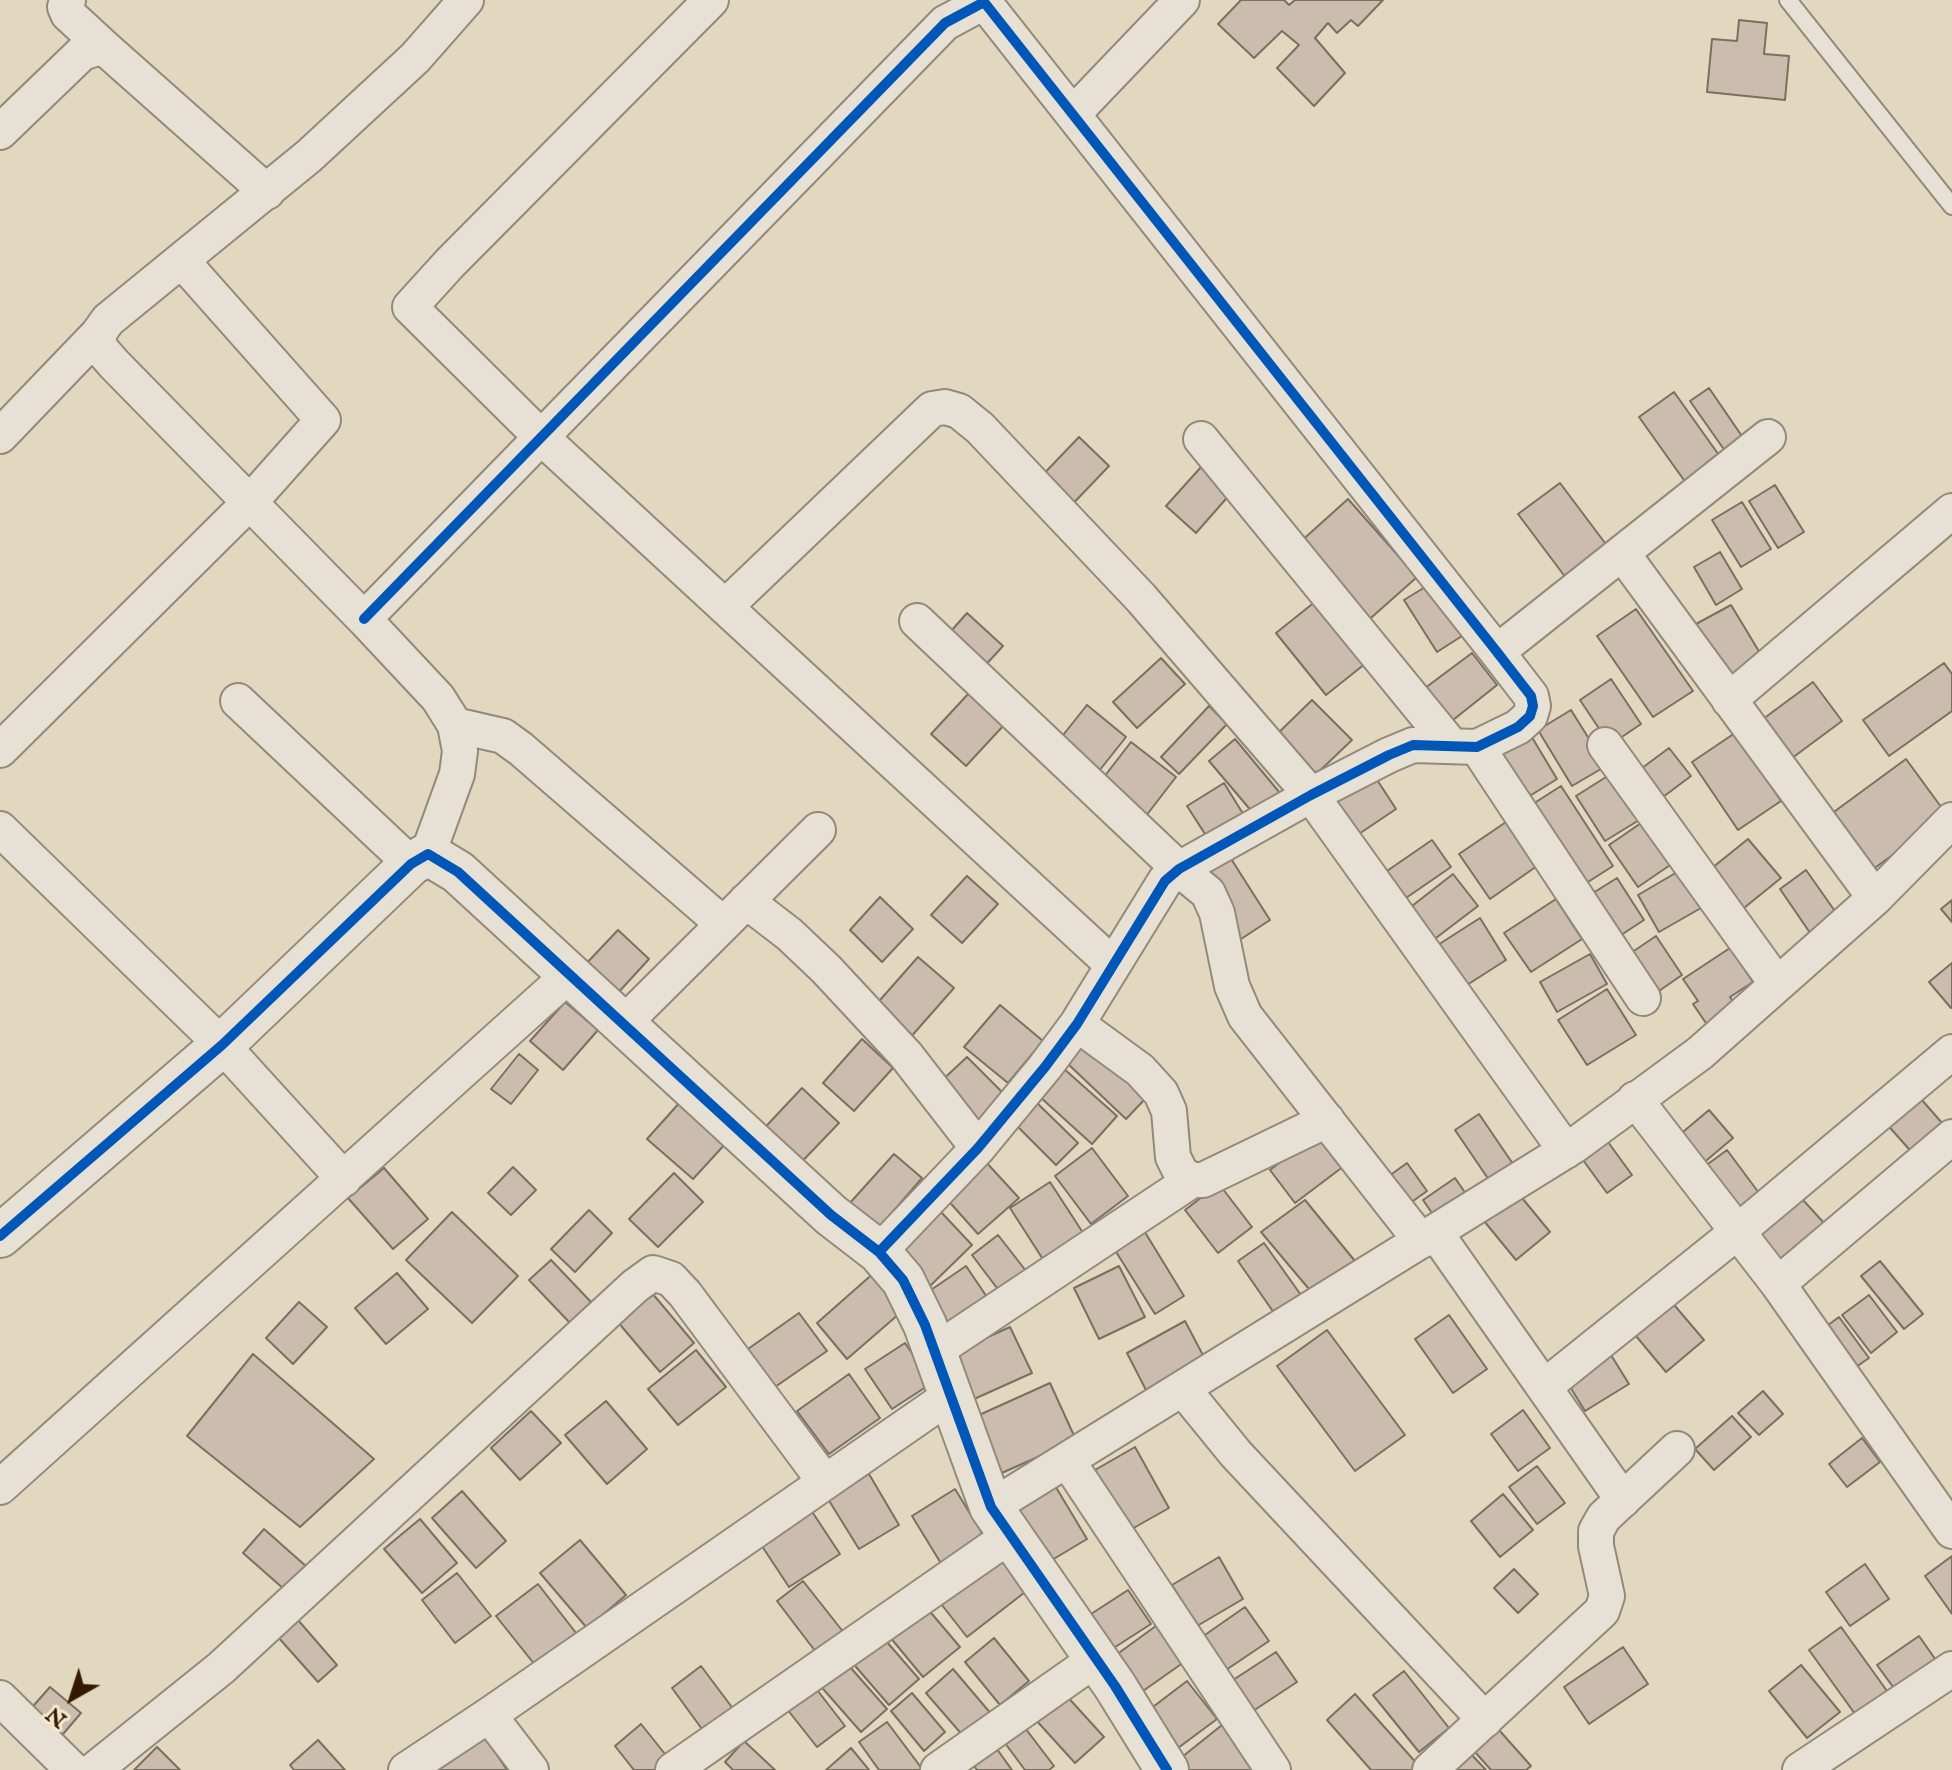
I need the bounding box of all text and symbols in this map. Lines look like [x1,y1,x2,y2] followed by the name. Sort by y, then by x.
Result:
[32,1658,112,1738] north arrow
[41,1700,73,1734] text: N

